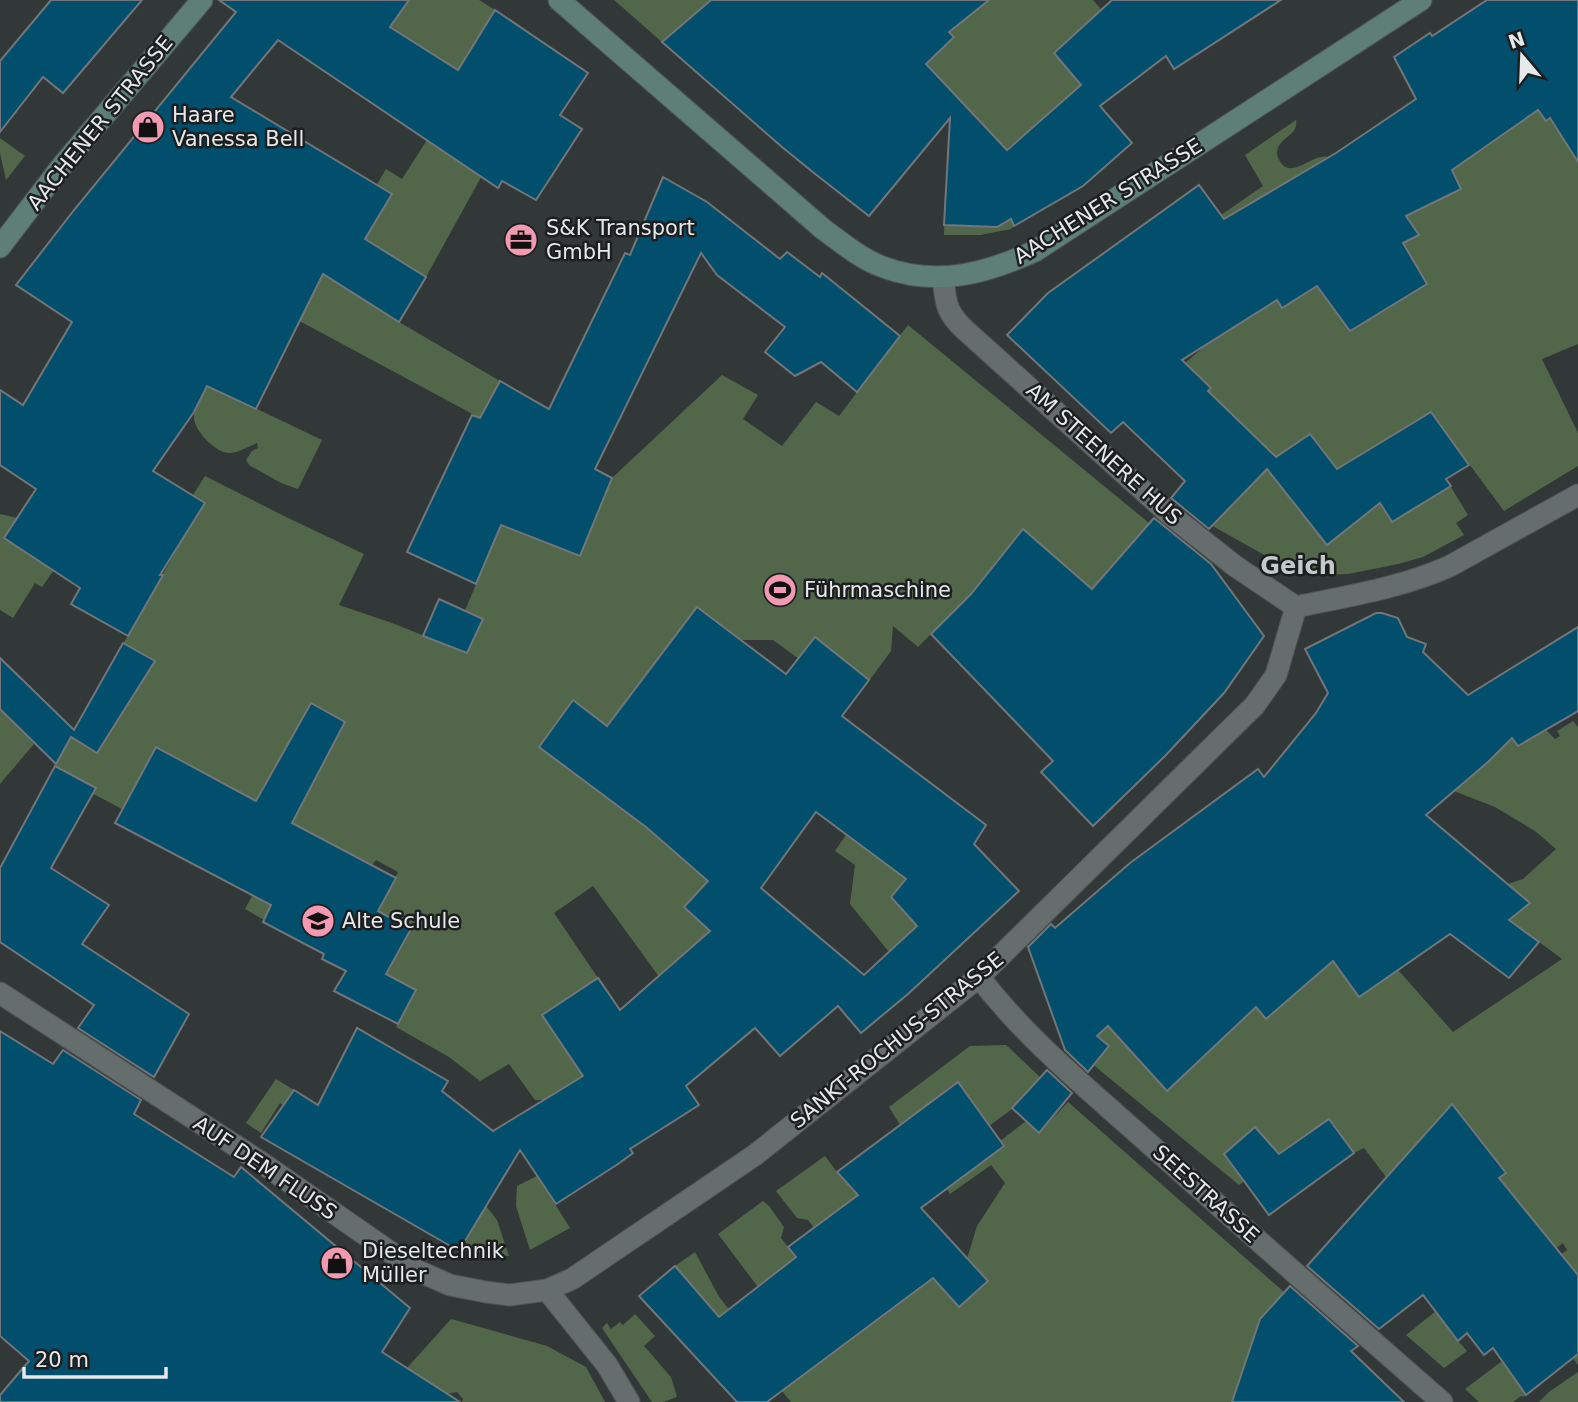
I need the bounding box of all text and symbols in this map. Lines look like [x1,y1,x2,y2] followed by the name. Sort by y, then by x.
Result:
[1487,21,1557,91] north arrow
[1505,27,1528,53] text: N
[22,31,178,215] street label: AACHENER STRASSE
[172,103,304,151] place label: Haare Vanessa Bell
[129,108,167,146] shop icon: Haare Vanessa Bell
[1010,133,1206,269] street label: AACHENER STRASSE
[546,216,695,264] place label: S&K Transport GmbH
[502,221,540,259] office icon: S&K Transport GmbH
[1022,378,1186,530] street label: AM STEENERE HUS
[1260,552,1336,580] district label: Geich
[761,571,799,609] sports icon: Führmaschine
[804,578,951,602] place label: Führmaschine
[299,902,337,940] school or university icon: Alte Schule
[342,909,460,933] place label: Alte Schule
[786,947,1008,1133] street label: SANKT-ROCHUS-STRASSE
[189,1111,341,1225] street label: AUF DEM FLUSS
[1148,1140,1264,1248] street label: SEESTRASSE
[362,1239,505,1287] place label: Dieseltechnik Müller
[318,1244,356,1282] shop icon: Dieseltechnik Müller
[24,1336,166,1380] scale bar
[35,1348,89,1372] text: 20 m

